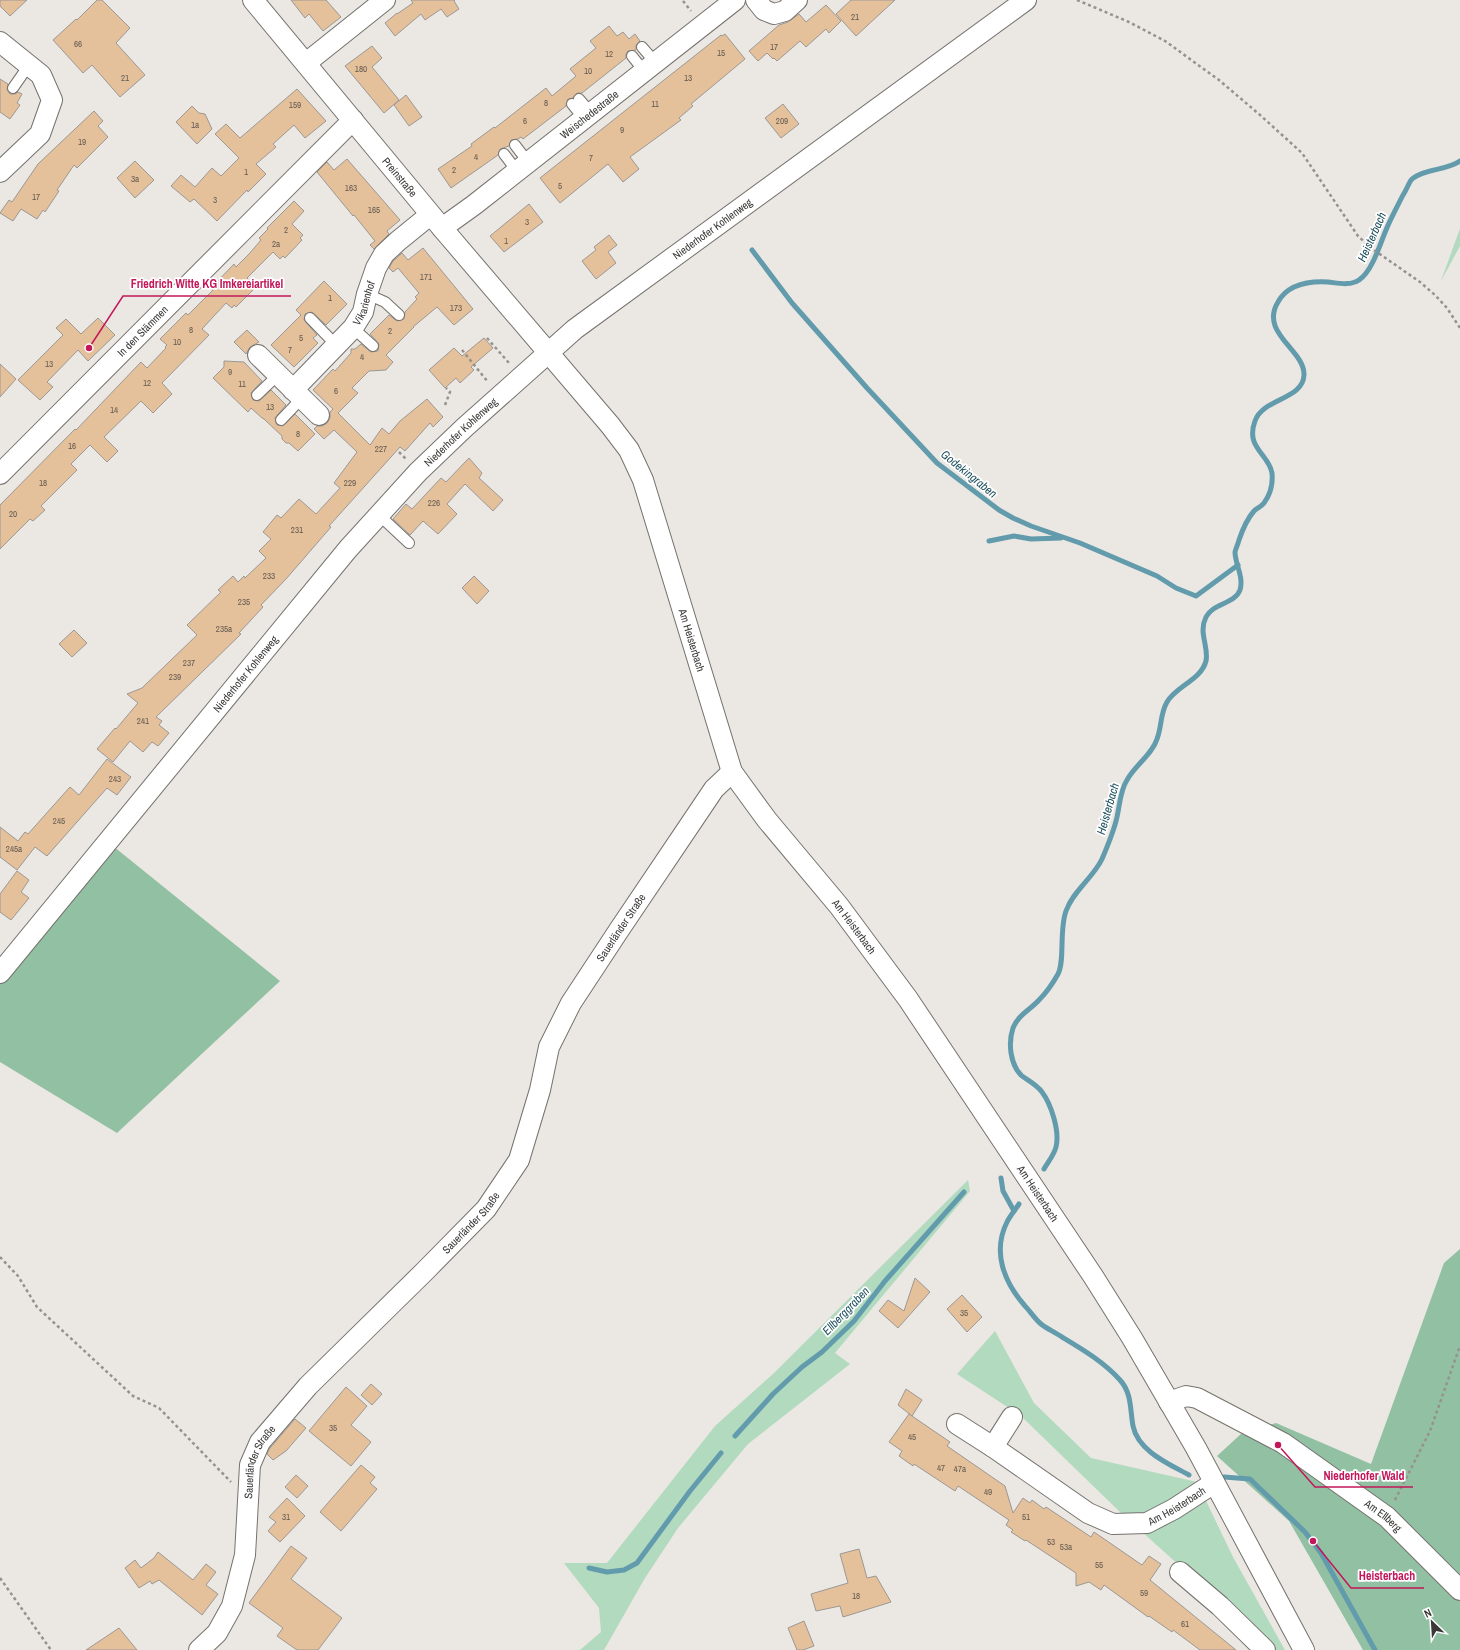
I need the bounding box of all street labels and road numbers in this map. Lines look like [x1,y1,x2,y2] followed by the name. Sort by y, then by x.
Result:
[557,87,621,142] street label: Weischedestraße
[379,154,420,200] street label: Preinstraße
[670,195,755,262] street label: Niederhofer Kohlenweg
[350,279,378,328] street label: Vikarienhof
[114,303,171,359] street label: In den Stämmen
[421,395,500,470] street label: Niederhofer Kohlenweg
[675,606,708,673] street label: Am Heisterbach
[210,633,281,715] street label: Niederhofer Kohlenweg
[593,891,649,964] street label: Sauerländer Straße
[829,896,879,957] street label: Am Heisterbach
[1013,1162,1062,1224] street label: Am Heisterbach
[439,1189,503,1257] street label: Sauerländer Straße
[241,1422,278,1499] street label: Sauerländer Straße
[1145,1483,1208,1529] street label: Am Heisterbach
[1361,1496,1405,1535] street label: Am Ellberg

